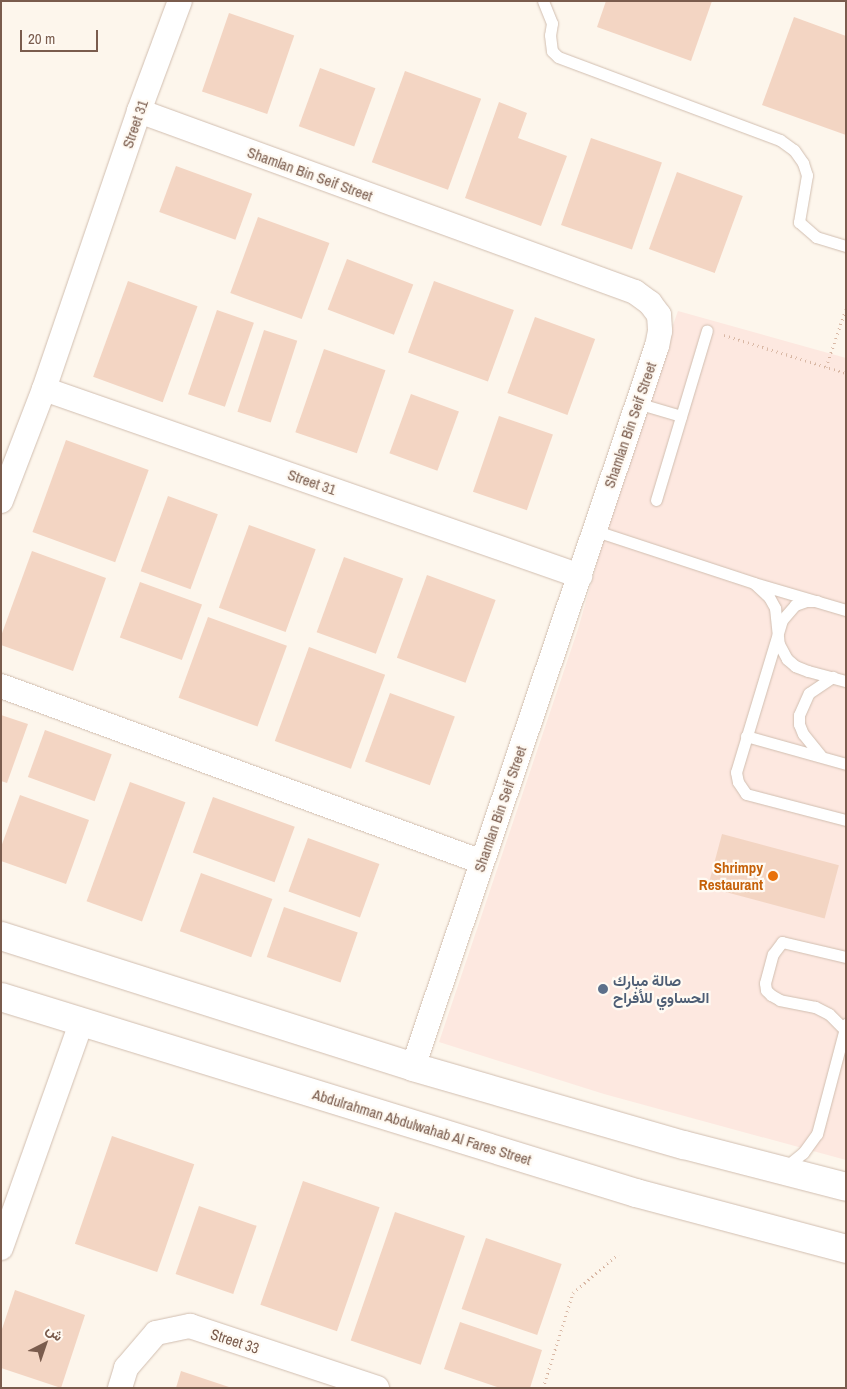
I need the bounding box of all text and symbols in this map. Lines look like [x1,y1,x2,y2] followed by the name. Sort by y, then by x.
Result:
[22,20,100,52] scale bar
[28,28,55,49] text: 20 m
[118,97,152,151] street label: Street 31
[245,143,375,205] street label: Shamlan Bin Seif Street
[600,360,660,490] street label: Shamlan Bin Seif Street
[285,465,339,499] street label: Street 31
[470,744,530,874] street label: Shamlan Bin Seif Street
[699,858,763,893] place label: Shrimpy Restaurant
[767,870,779,882] marker: Shrimpy Restaurant
[613,971,709,1006] place label: صالة مبارك الحساوي للأفراح
[597,983,609,995] marker: صالة مبارك الحساوي للأفراح
[310,1085,534,1169] street label: Abdulrahman Abdulwahab Al Fares Street
[20,1319,70,1369] north arrow
[43,1320,67,1345] text: ش
[208,1325,262,1357] street label: Street 33

